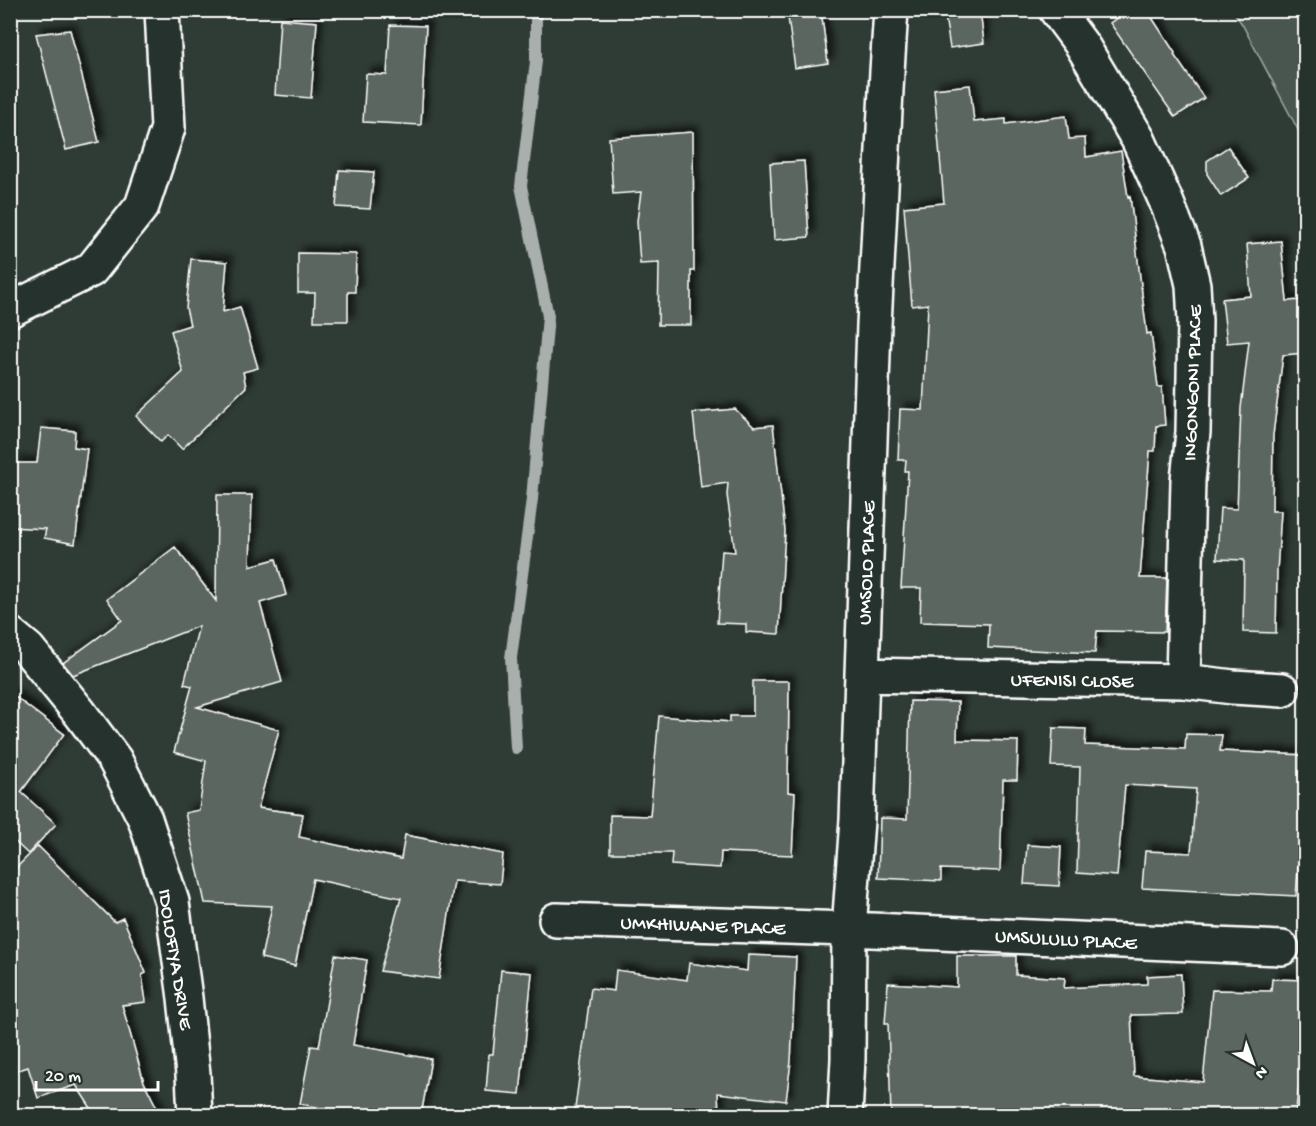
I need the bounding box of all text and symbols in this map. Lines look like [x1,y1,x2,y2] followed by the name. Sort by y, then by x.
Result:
[1180,303,1209,462] street label: INGONGONI PLACE
[855,499,882,626] street label: UMSOLO PLACE
[1010,670,1135,695] street label: UFENISI CLOSE
[151,888,196,1033] street label: IDOLOFIYA DRIVE
[620,913,787,942] street label: UMKHIWANE PLACE
[994,926,1139,957] street label: UMSULULU PLACE
[1223,1033,1283,1093] north arrow
[36,1054,158,1092] scale bar
[1250,1061,1271,1083] text: N
[45,1067,81,1088] text: 20 m

